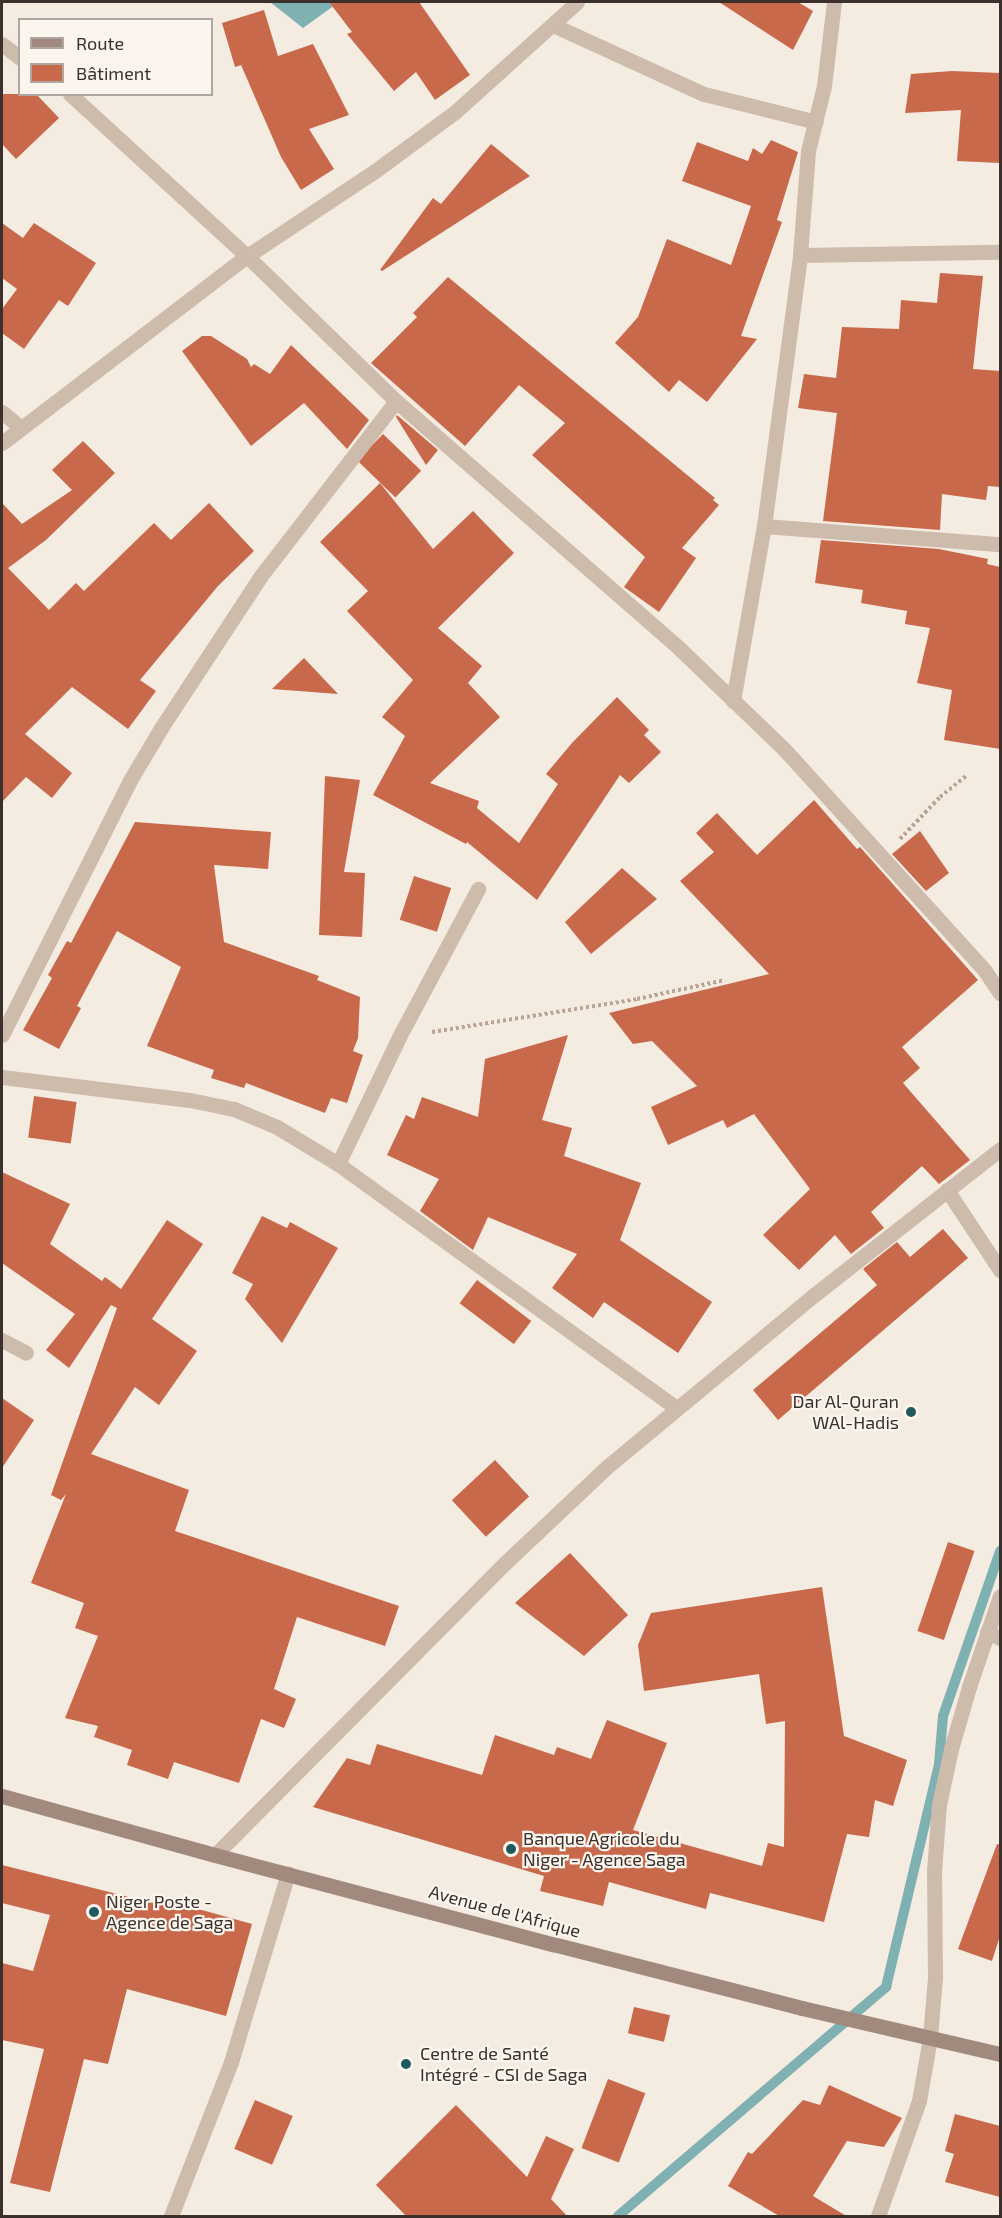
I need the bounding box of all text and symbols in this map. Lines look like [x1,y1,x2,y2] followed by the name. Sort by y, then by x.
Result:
[18,18,213,96] legend
[76,32,124,54] text: Route
[76,62,151,84] text: Bâtiment
[792,1391,899,1434] place label: Dar Al-Quran WAl-Hadis
[904,1405,918,1419] marker: Dar Al-Quran WAl-Hadis
[523,1828,687,1870] place label: Banque Agricole du Niger - Agence Saga
[504,1842,518,1856] marker: Banque Agricole du Niger - Agence Saga
[427,1880,583,1942] street label: Avenue de l'Afrique
[106,1891,233,1934] place label: Niger Poste - Agence de Saga
[87,1905,101,1919] marker: Niger Poste - Agence de Saga
[420,2043,587,2086] place label: Centre de Santé Intégré - CSI de Saga
[397,2055,415,2073] marker: Centre de Santé Intégré - CSI de Saga

